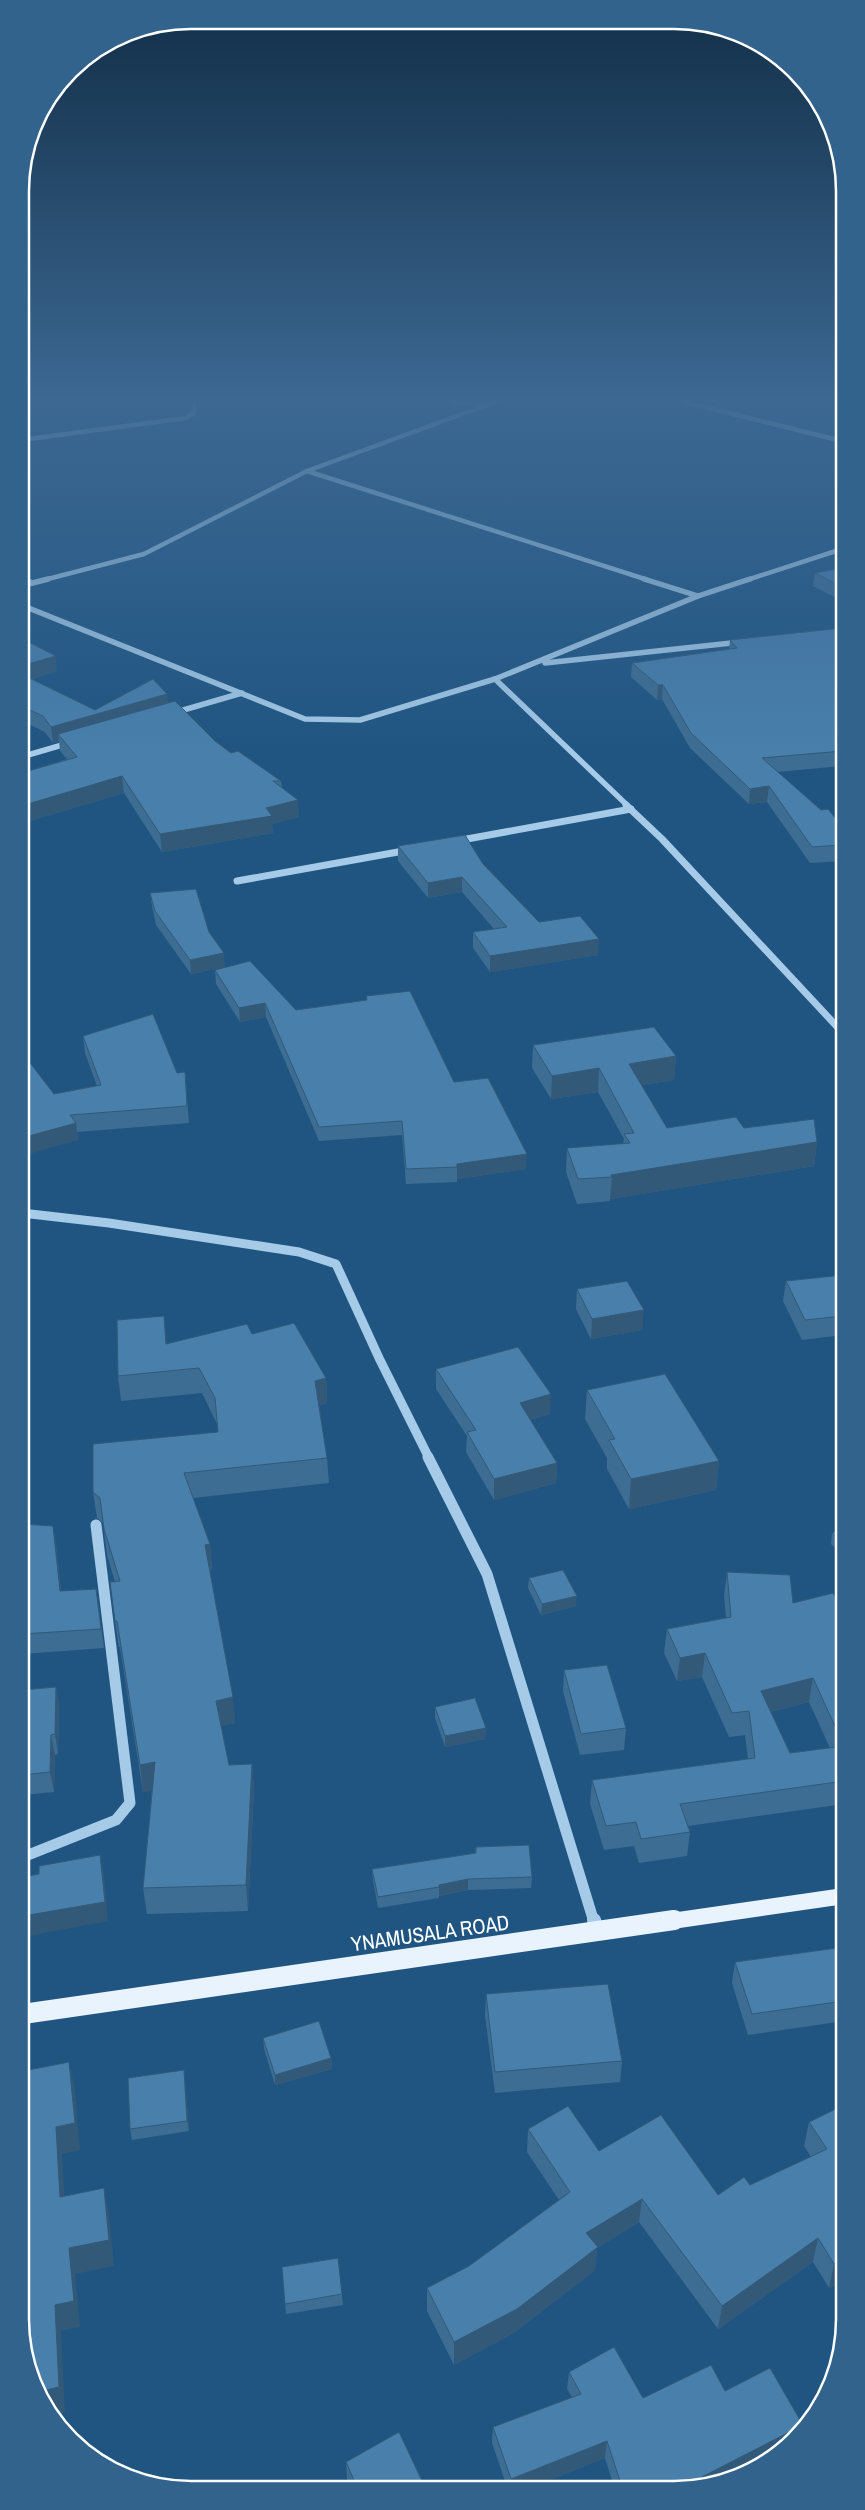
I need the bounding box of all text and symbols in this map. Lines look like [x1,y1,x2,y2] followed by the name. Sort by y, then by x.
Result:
[349,1908,511,1958] street label: YNAMUSALA ROAD

